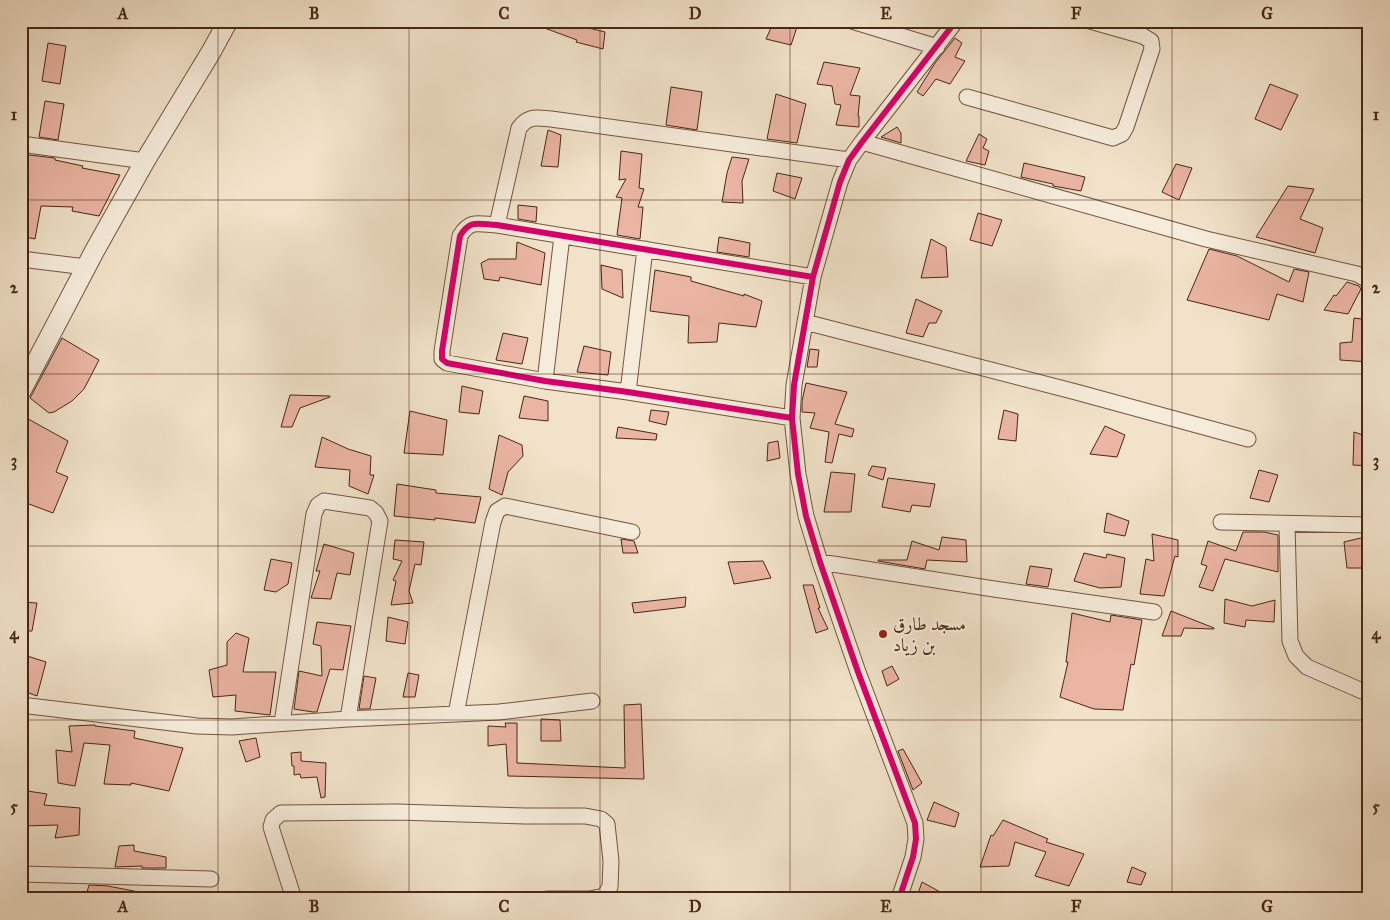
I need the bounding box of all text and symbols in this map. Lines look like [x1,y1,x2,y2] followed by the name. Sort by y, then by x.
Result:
[117,4,129,23] text: A
[309,4,319,23] text: B
[499,4,510,23] text: C
[689,4,702,23] text: D
[880,4,892,23] text: E
[1071,4,1082,23] text: F
[1261,4,1273,23] text: G
[11,105,18,124] text: 1
[1373,105,1380,124] text: 1
[10,278,19,297] text: 2
[1372,278,1381,297] text: 2
[11,451,17,471] text: 3
[1373,451,1379,471] text: 3
[893,613,966,656] place label: مسجد طارق بن زياد
[10,624,20,644] text: 4
[1372,624,1382,644] text: 4
[877,628,889,640] marker: مسجد طارق بن زياد
[10,797,18,816] text: 5
[1372,797,1380,816] text: 5
[117,897,129,916] text: A
[309,897,319,916] text: B
[499,897,510,916] text: C
[689,897,702,916] text: D
[880,897,892,916] text: E
[1071,897,1082,916] text: F
[1261,897,1273,916] text: G

